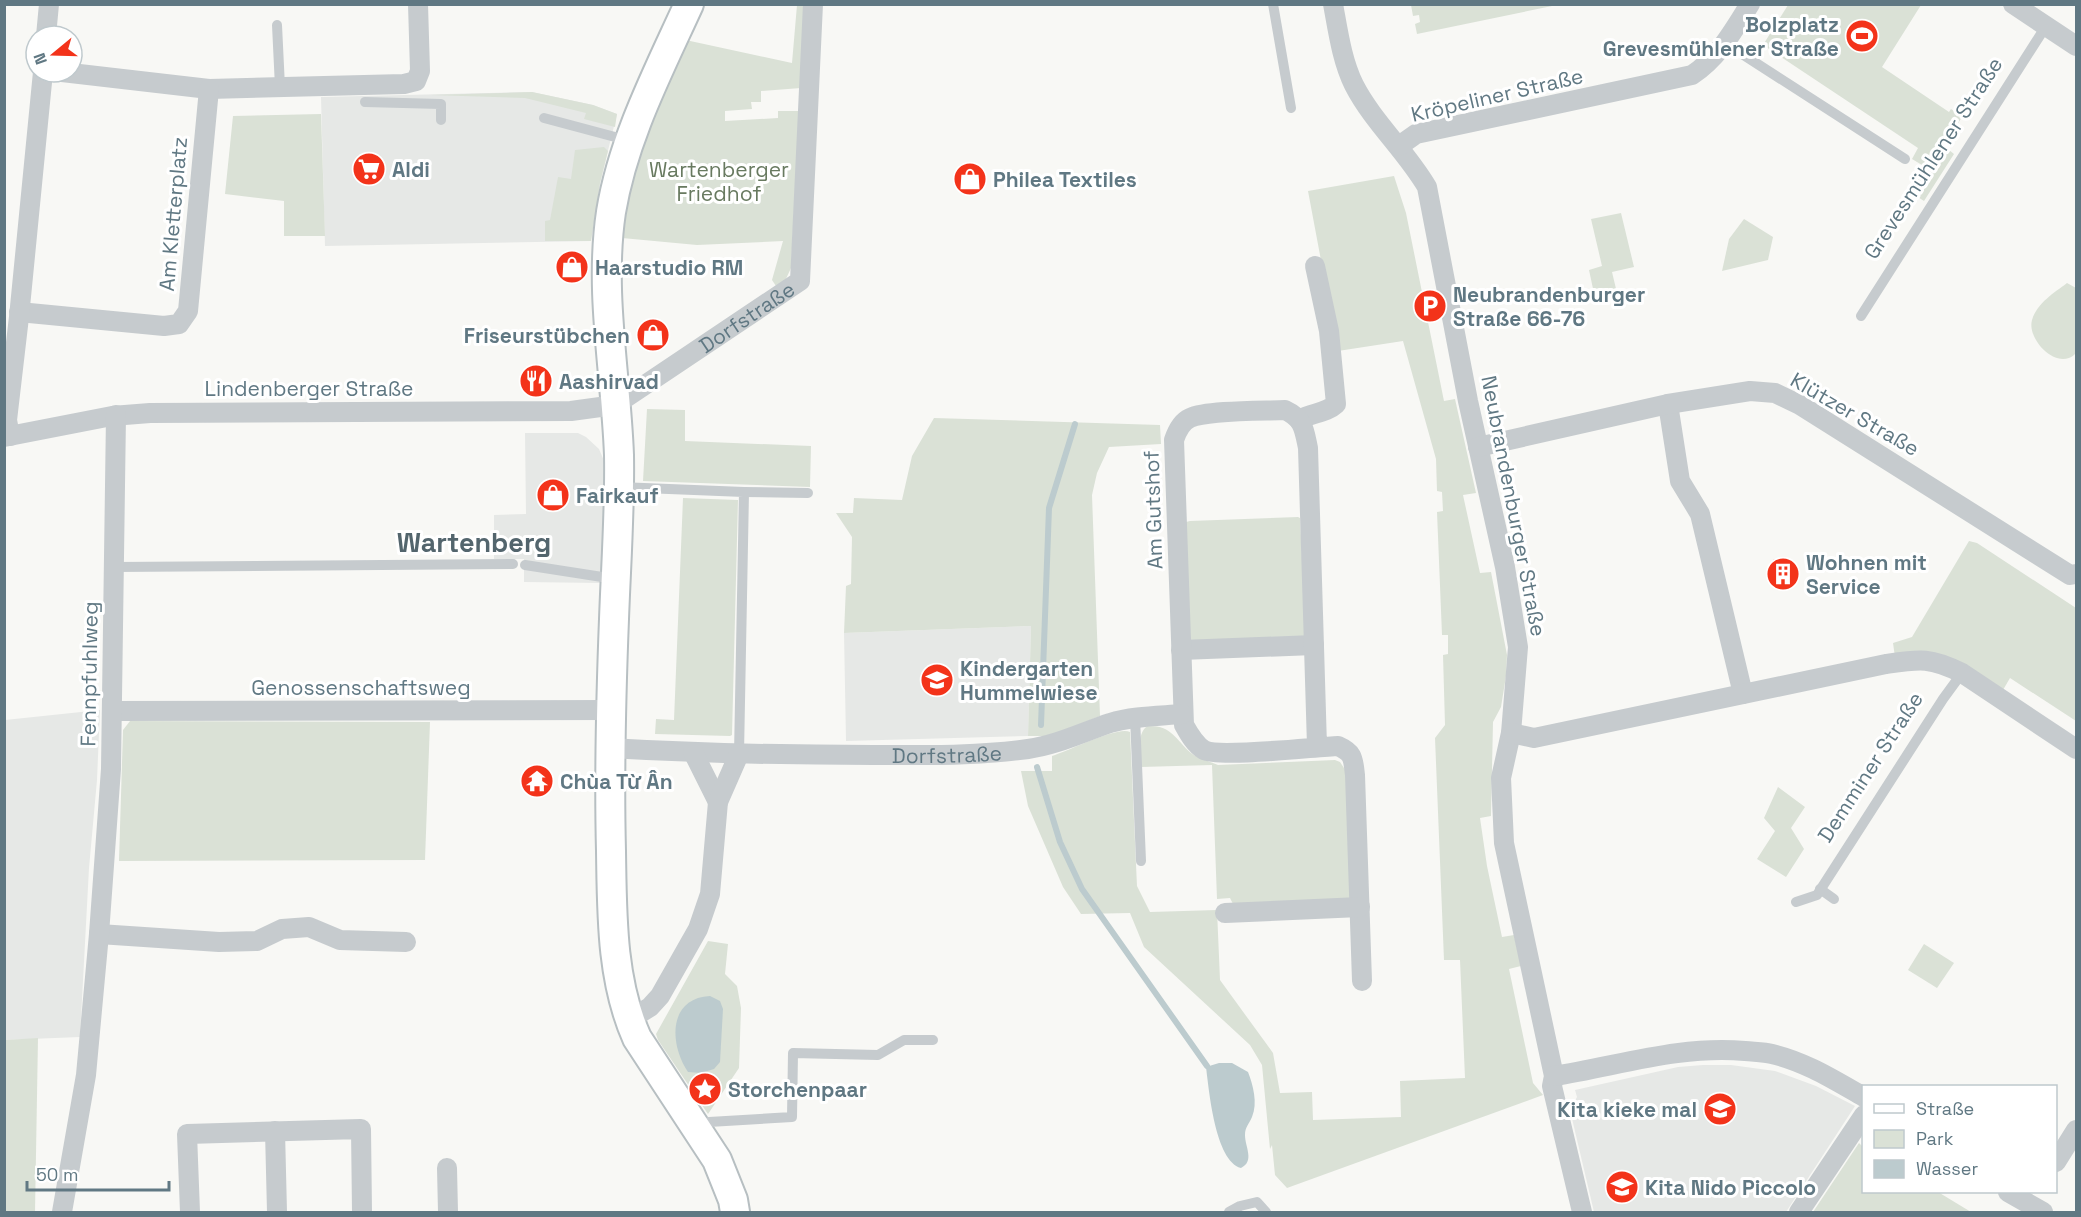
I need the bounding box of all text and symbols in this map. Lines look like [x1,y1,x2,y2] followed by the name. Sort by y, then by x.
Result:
[1603,11,1839,62] place label: Bolzplatz Grevesmühlener Straße
[1844,18,1880,54] sports icon: Bolzplatz Grevesmühlener Straße
[24,24,84,84] north arrow
[29,50,52,67] text: N
[1858,52,2008,264] street label: Grevesmühlener Straße
[1408,62,1586,128] street label: Kröpeliner Straße
[153,136,193,292] street label: Am Kletterplatz
[351,151,387,187] supermarket icon: Aldi
[392,156,430,183] place label: Aldi
[649,156,789,207] park label: Wartenberger Friedhof
[952,161,988,197] shop icon: Philea Textiles
[993,166,1137,193] place label: Philea Textiles
[554,249,590,285] shop icon: Haarstudio RM
[595,254,743,281] place label: Haarstudio RM
[694,275,800,359] street label: Dorfstraße
[1453,281,1645,332] place label: Neubrandenburger Straße 66-76
[1412,288,1448,324] parking icon: Neubrandenburger Straße 66-76
[635,317,671,353] shop icon: Friseurstübchen
[464,322,630,349] place label: Friseurstübchen
[518,363,554,399] restaurant icon: Aashirvad
[1786,366,1924,462] street label: Klützer Straße
[559,368,659,395] place label: Aashirvad
[1475,373,1553,639] street label: Neubrandenburger Straße
[205,375,413,402] street label: Lindenberger Straße
[1137,450,1169,570] street label: Am Gutshof
[535,477,571,513] shop icon: Fairkauf
[576,482,659,509] place label: Fairkauf
[397,525,551,560] district label: Wartenberg
[1806,549,1927,600] place label: Wohnen mit Service
[1765,556,1801,592] building icon: Wohnen mit Service
[74,601,104,747] street label: Fennpfuhlweg
[960,655,1098,706] place label: Kindergarten Hummelwiese
[919,662,955,698] school or university icon: Kindergarten Hummelwiese
[251,674,471,701] street label: Genossenschaftsweg
[1811,687,1929,847] street label: Demminer Straße
[892,739,1003,769] street label: Dorfstraße
[519,763,555,799] temple icon: Chùa Từ Ân
[560,768,673,795] place label: Chùa Từ Ân
[687,1071,723,1107] place icon: Storchenpaar
[728,1076,867,1103] place label: Storchenpaar
[1862,1085,2057,1193] legend
[1702,1091,1738,1127] school or university icon: Kita kieke mal
[1557,1096,1697,1123] place label: Kita kieke mal
[1916,1097,1974,1120] text: Straße
[1916,1127,1954,1150] text: Park
[27,1154,170,1192] scale bar
[1916,1157,1978,1180] text: Wasser
[36,1163,78,1186] text: 50 m
[1604,1169,1640,1205] school or university icon: Kita Nido Piccolo
[1645,1174,1816,1201] place label: Kita Nido Piccolo

